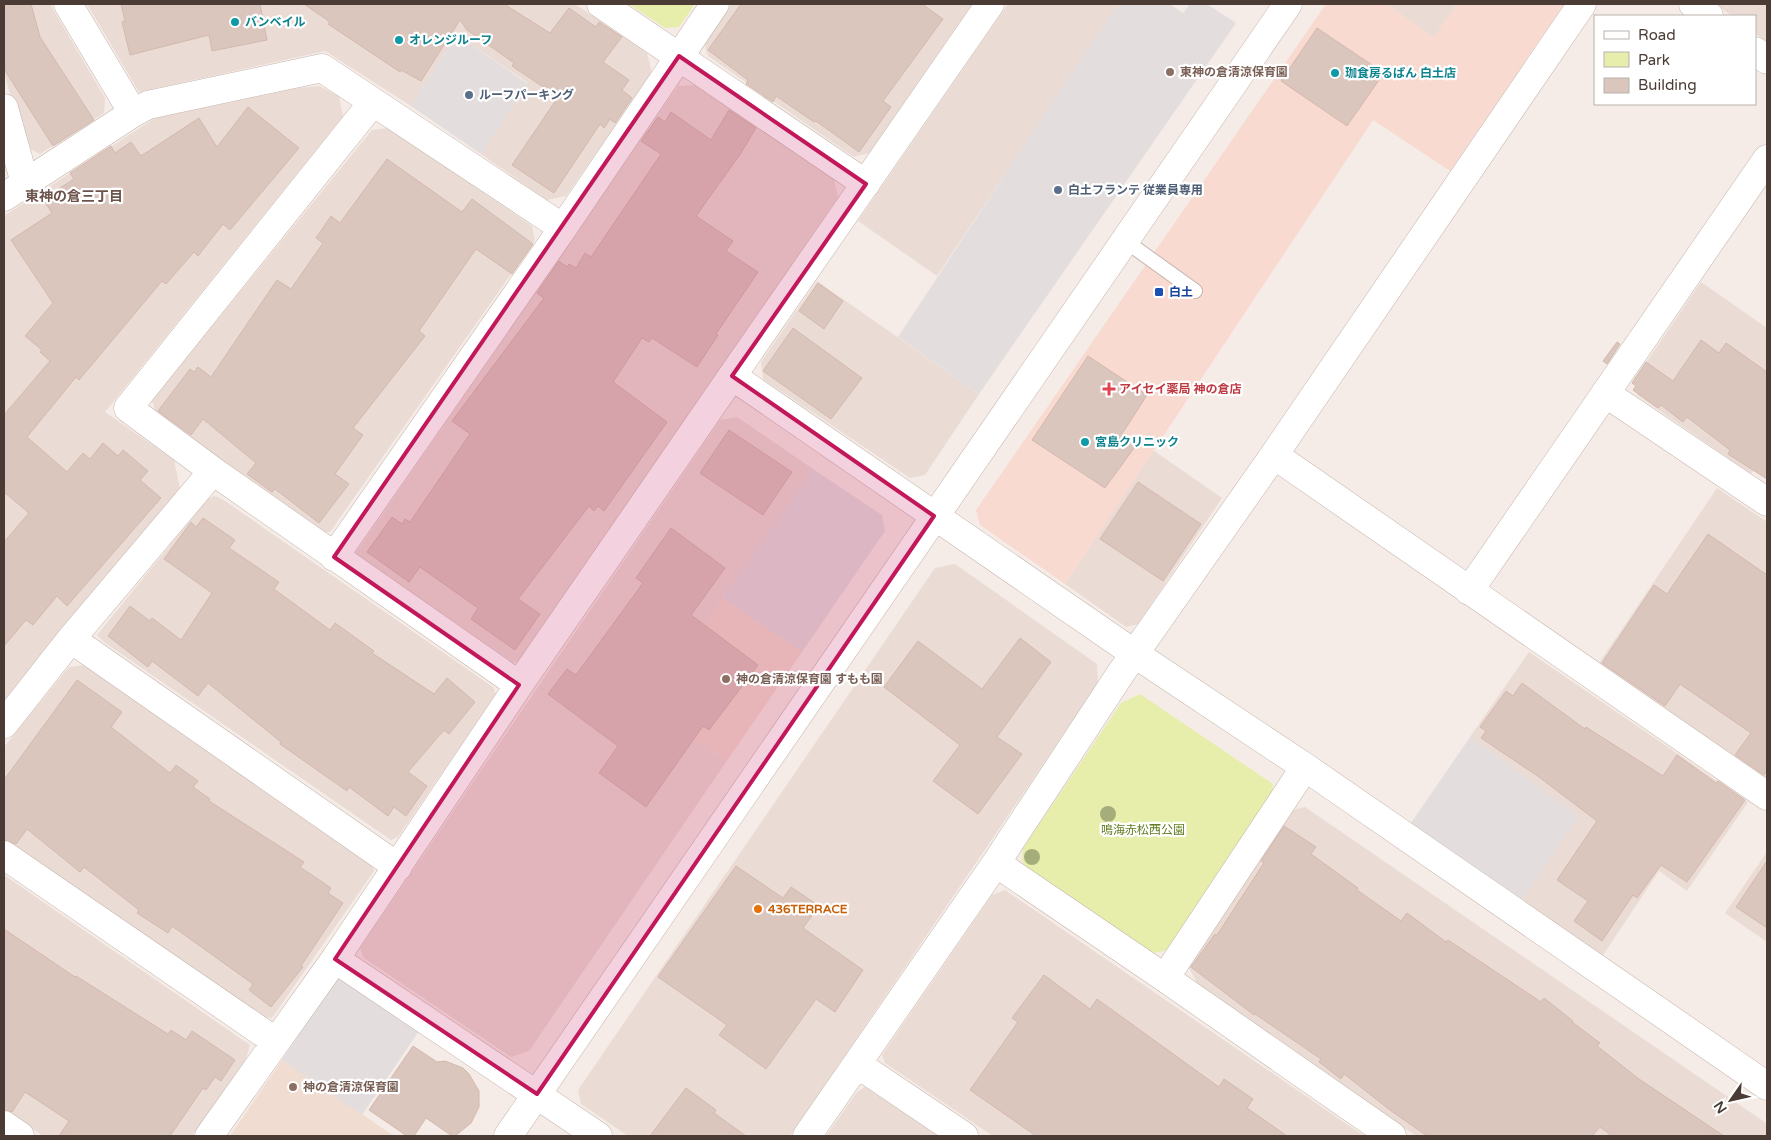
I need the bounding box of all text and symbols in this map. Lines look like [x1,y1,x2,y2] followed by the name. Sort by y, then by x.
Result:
[245,15,306,29] place label: バンベイル
[1594,15,1756,105] legend
[229,16,241,28] marker: バンベイル
[1638,26,1676,44] text: Road
[409,33,492,47] place label: オレンジルーフ
[393,34,405,46] marker: オレンジルーフ
[1638,51,1670,69] text: Park
[1180,65,1288,79] place label: 東神の倉清涼保育園
[1164,66,1176,78] marker: 東神の倉清涼保育園
[1345,66,1456,80] place label: 珈食房るぱん 白土店
[1329,67,1341,79] marker: 珈食房るぱん 白土店
[1638,76,1697,94] text: Building
[479,88,574,102] place label: ルーフパーキング
[463,89,475,101] marker: ルーフパーキング
[1068,183,1203,197] place label: 白土フランテ 従業員専用
[1052,184,1064,196] marker: 白土フランテ 従業員専用
[25,188,123,205] district label: 東神の倉三丁目
[1169,285,1193,299] place label: 白土
[1153,286,1165,298] marker: 白土
[1119,382,1242,396] place label: アイセイ薬局 神の倉店
[1103,383,1115,395] marker: アイセイ薬局 神の倉店
[1095,435,1179,449] place label: 宮島クリニック
[1079,436,1091,448] marker: 宮島クリニック
[736,672,883,686] place label: 神の倉清涼保育園 すもも園
[720,673,732,685] marker: 神の倉清涼保育園 すもも園
[1101,823,1185,837] park label: 鳴海赤松西公園
[768,902,848,916] place label: 436TERRACE
[752,903,764,915] marker: 436TERRACE
[1706,1075,1756,1125] north arrow
[303,1080,399,1094] place label: 神の倉清涼保育園
[287,1081,299,1093] marker: 神の倉清涼保育園
[1710,1098,1731,1116] text: N

